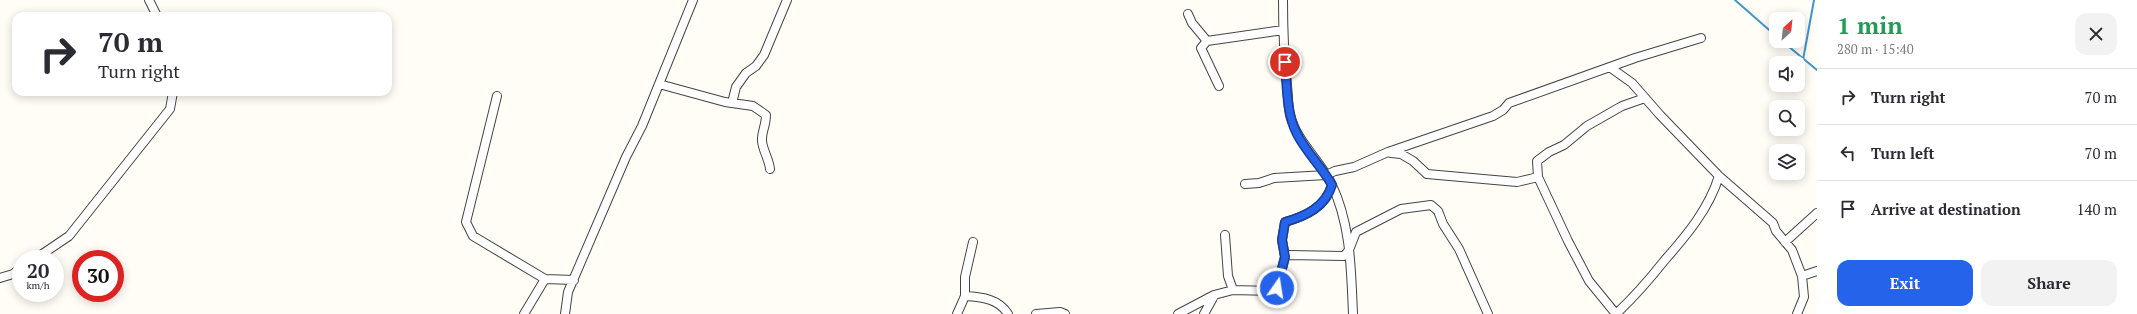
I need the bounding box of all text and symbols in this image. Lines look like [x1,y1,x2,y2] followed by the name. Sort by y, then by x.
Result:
[1837,9,1903,41] text: 1 min
[1769,12,1805,48] north arrow
[1769,12,1805,180] map controls
[2075,13,2117,55] button: close
[98,23,163,60] text: 70 m
[32,28,84,80] icon: right
[1837,40,1914,58] text: 280 m · 15:40
[1268,45,1302,79] pin
[1274,51,1296,73] icon: arrive
[1769,56,1805,92] button: sound
[98,59,180,83] text: Turn right
[1837,86,1859,108] icon: right
[1871,87,1946,107] text: Turn right
[2084,87,2117,107] text: 70 m
[1769,100,1805,136] button: search
[1837,142,1859,164] icon: left
[1871,143,1935,163] text: Turn left
[2084,143,2117,163] text: 70 m
[1769,144,1805,180] button: layers
[1837,198,1859,220] icon: arrive
[1871,199,2021,219] text: Arrive at destination
[2076,199,2117,219] text: 140 m
[72,250,124,302] speed limit sign: 30
[27,257,49,284] text: 20
[1837,260,1973,306] button: Exit
[1981,260,2117,306] button: Share
[1256,267,1298,309] position arrow
[26,279,50,292] text: km/h

